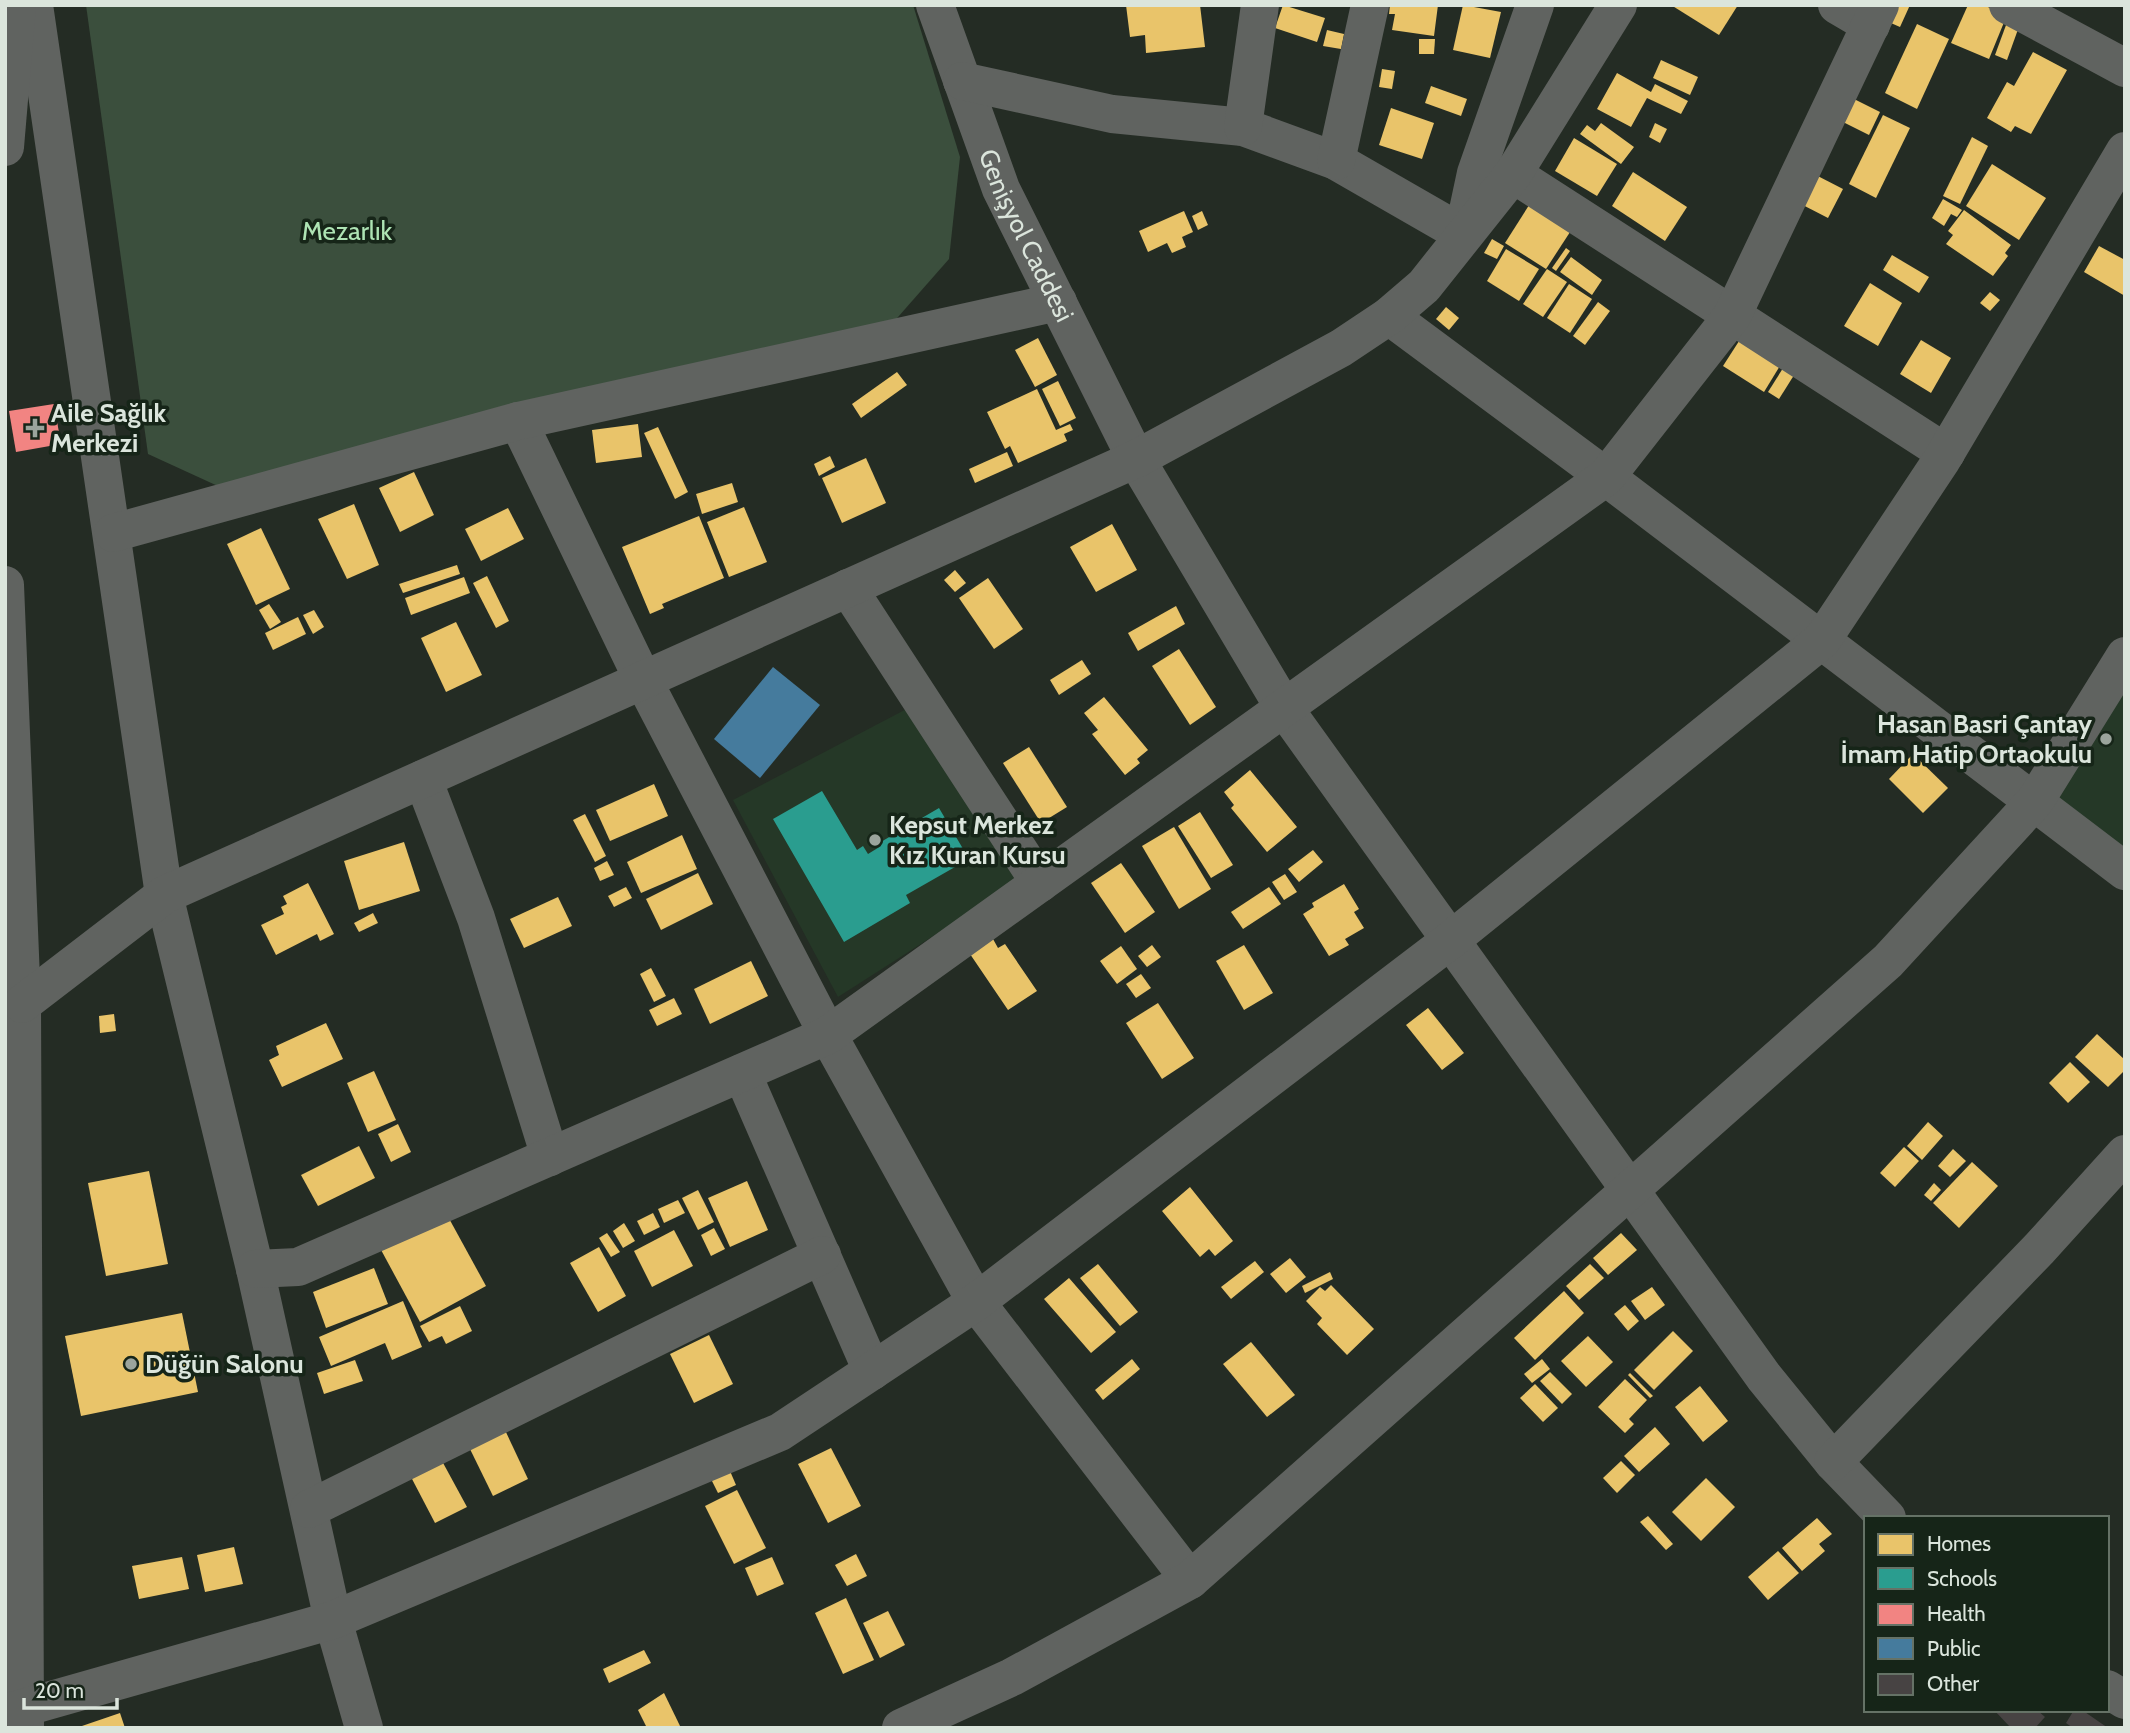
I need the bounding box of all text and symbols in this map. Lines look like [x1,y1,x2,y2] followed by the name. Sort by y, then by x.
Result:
[972,145,1081,327] street label: Genişyol Caddesi
[302,215,393,247] park label: Mezarlık
[51,397,167,459] place label: Aile Sağlık Merkezi
[25,418,45,438] marker: Aile Sağlık Merkezi
[1840,708,2092,770] place label: Hasan Basri Çantay İmam Hatip Ortaokulu
[2098,731,2114,747] marker: Hasan Basri Çantay İmam Hatip Ortaokulu
[889,809,1066,871] place label: Kepsut Merkez Kız Kuran Kursu
[867,832,883,848] marker: Kepsut Merkez Kız Kuran Kursu
[145,1348,304,1380] place label: Düğün Salonu
[123,1356,139,1372] marker: Düğün Salonu
[1864,1516,2109,1712] legend
[1927,1531,1991,1556] text: Homes
[1927,1566,1997,1591] text: Schools
[1927,1601,1986,1626] text: Health
[1927,1636,1981,1661] text: Public
[24,1666,117,1710] scale bar
[1927,1671,1979,1696] text: Other
[35,1678,84,1703] text: 20 m

